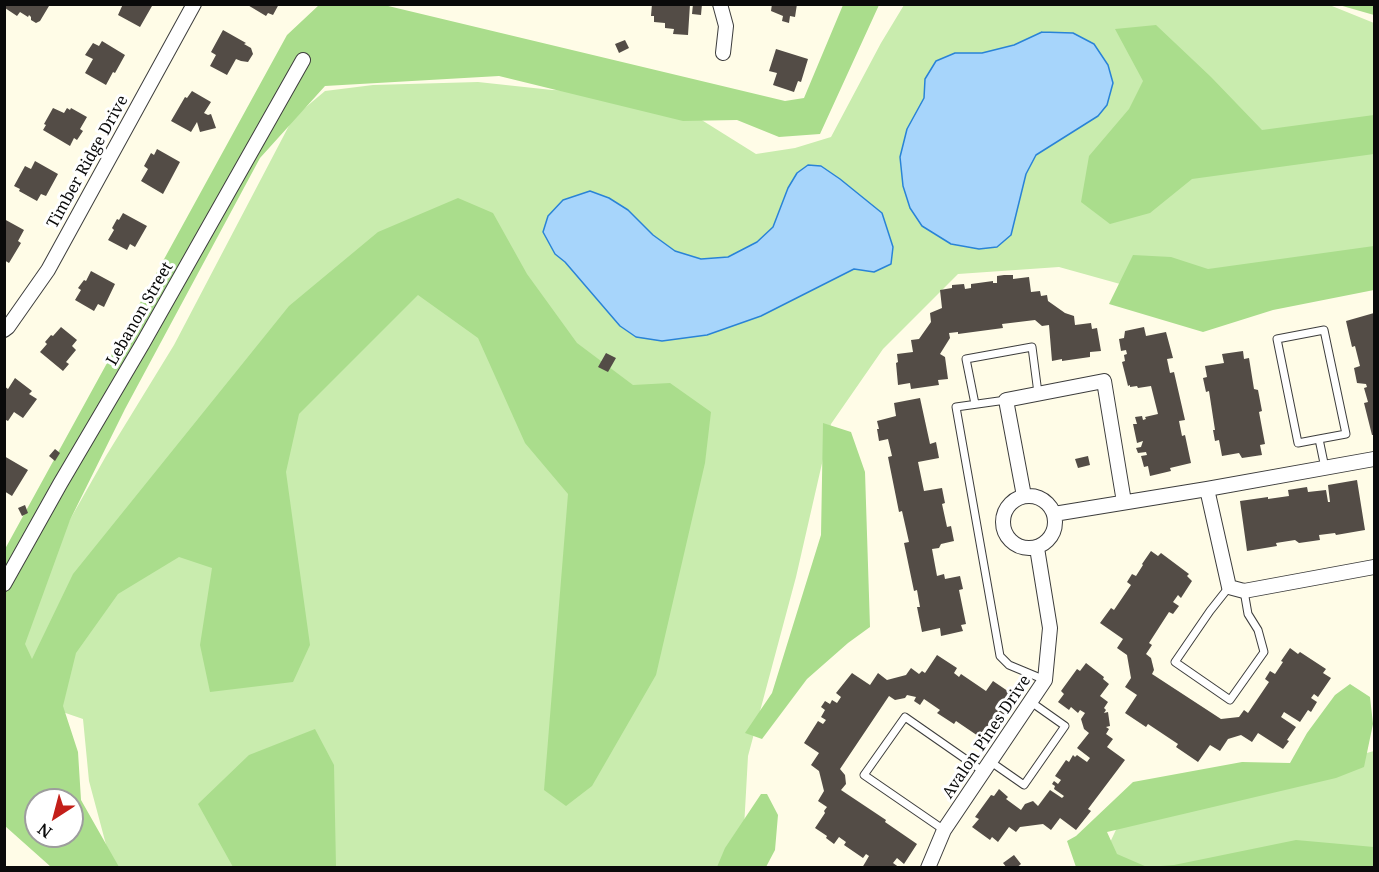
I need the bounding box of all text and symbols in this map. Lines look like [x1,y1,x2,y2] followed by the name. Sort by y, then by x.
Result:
[43,92,133,232] street label: Timber Ridge Drive
[103,259,177,369] street label: Lebanon Street
[939,672,1035,802] street label: Avalon Pines Drive
[24,788,84,848] north arrow
[33,818,56,844] text: N

